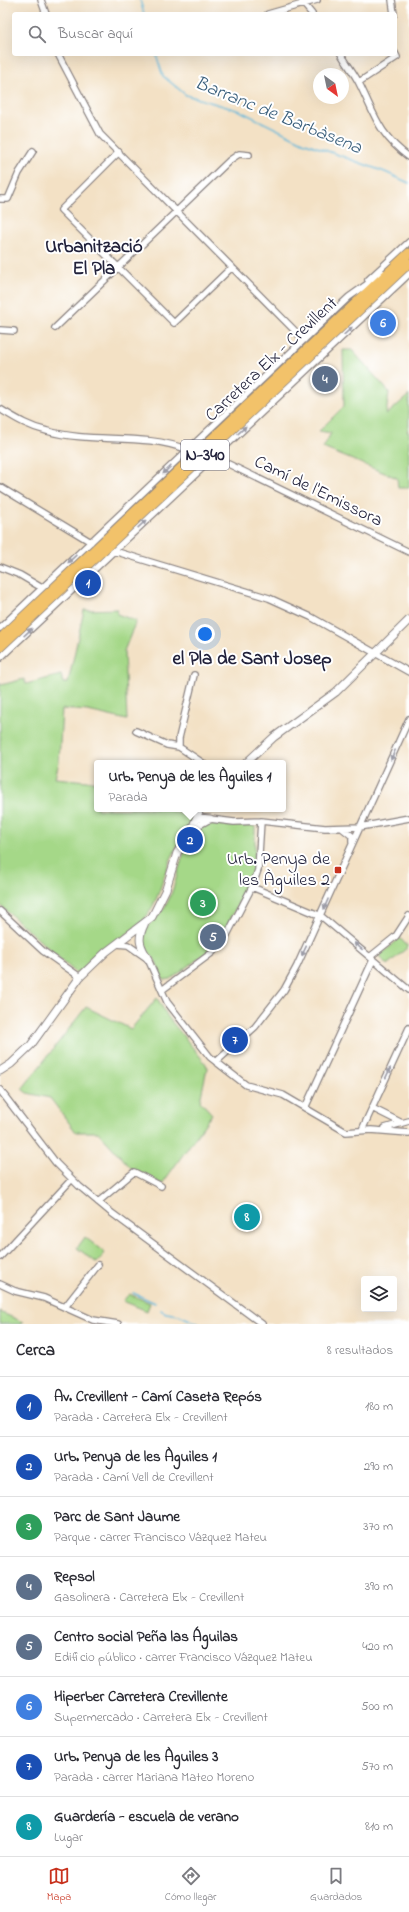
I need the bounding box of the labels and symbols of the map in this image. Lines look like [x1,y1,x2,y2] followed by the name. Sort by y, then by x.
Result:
[313,68,349,104] north arrow
[190,70,366,162] water label: Barranc de Barbàsena
[45,234,143,283] district label: Urbanització El Pla
[200,291,344,429] street label: Carretera Elx - Crevillent
[370,308,396,338] pin: 6
[343,326,353,336] one-way arrow
[312,364,338,394] pin: 4
[237,426,248,435] one-way arrow
[181,440,229,470] road number: N-340
[249,450,387,534] street label: Camí de l'Emissora
[162,465,172,475] one-way arrow
[137,520,147,529] one-way arrow
[67,555,77,564] one-way arrow
[75,568,101,598] pin: 1
[195,624,215,644] your location
[23,627,34,636] one-way arrow
[172,646,332,673] district label: el Pla de Sant Josep
[390,749,396,760] one-way arrow
[177,825,203,855] pin: 2
[227,847,331,895] place label: Urb. Penya de les Àguiles 2
[333,865,343,875] marker: Urb. Penya de les Àguiles 2
[190,888,216,918] pin: 3
[323,899,329,910] one-way arrow
[200,922,226,952] pin: 5
[353,942,364,951] one-way arrow
[301,946,307,957] one-way arrow
[222,1025,248,1055] pin: 7
[385,1067,391,1079] one-way arrow
[234,1202,260,1232] pin: 8

